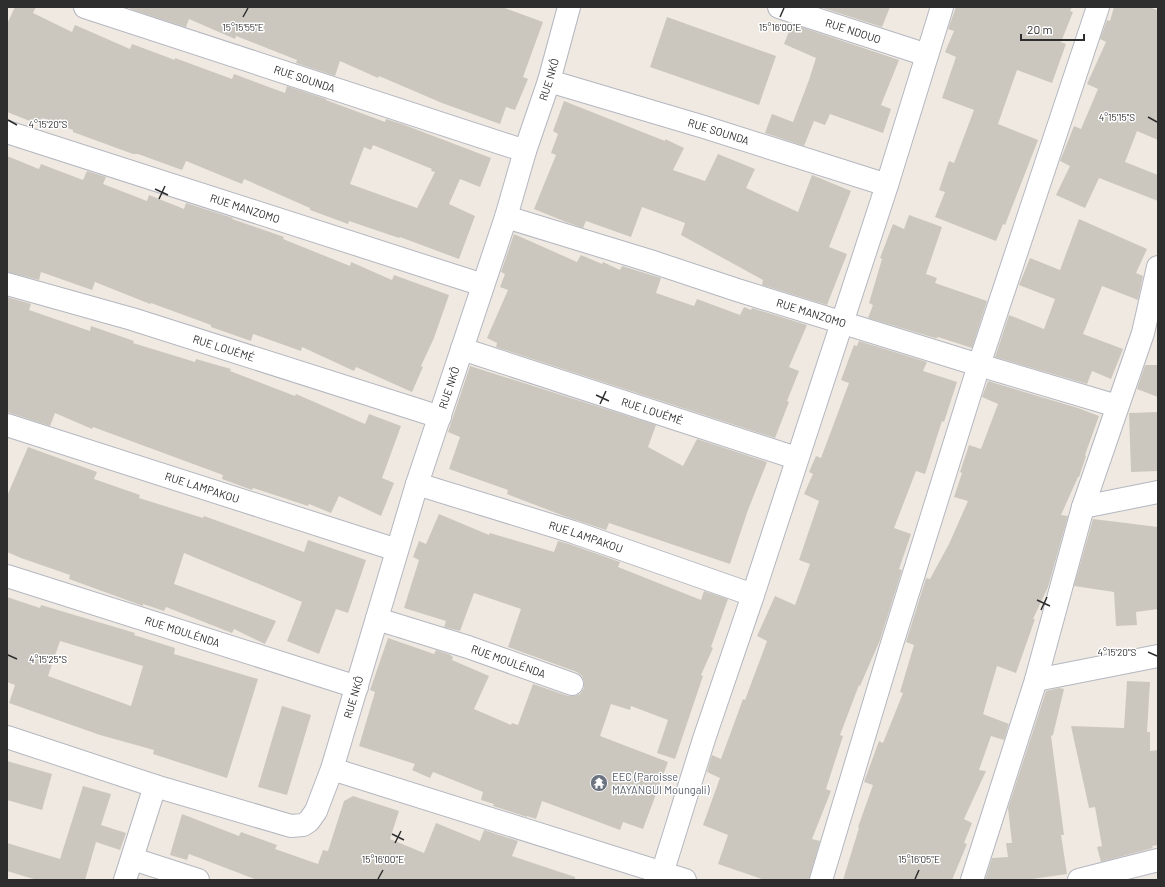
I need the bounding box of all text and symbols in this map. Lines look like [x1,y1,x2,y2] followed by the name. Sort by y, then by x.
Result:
[824,16,883,46] street label: RUE NDOUO
[1021,16,1084,42] scale bar
[222,21,264,33] text: 15°15'55"E
[759,21,801,33] text: 15°16'00"E
[1027,22,1053,36] text: 20 m
[536,57,561,102] street label: RUE NKÔ
[272,62,337,95] street label: RUE SOUNDA
[1099,111,1135,123] text: 4°15'15"S
[686,116,751,147] street label: RUE SOUNDA
[29,118,68,130] text: 4°15'20"S
[209,191,282,225] street label: RUE MANZOMO
[775,296,848,329] street label: RUE MANZOMO
[191,332,257,364] street label: RUE LOUÉMÉ
[436,365,462,410] street label: RUE NKÔ
[620,394,685,427] street label: RUE LOUÉMÉ
[163,469,241,505] street label: RUE LAMPAKOU
[547,518,625,555] street label: RUE LAMPAKOU
[143,613,222,649] street label: RUE MOULÉNDA
[470,642,548,680] street label: RUE MOULÉNDA
[1098,646,1137,658] text: 4°15'20"S
[29,653,67,665] text: 4°15'25"S
[340,674,365,720] street label: RUE NKÔ
[612,770,710,796] place label: EEC (Paroisse MAYANGUI Moungali)
[589,773,609,793] temple icon: EEC (Paroisse MAYANGUI Moungali)
[362,853,404,865] text: 15°16'00"E
[898,853,940,865] text: 15°16'05"E

